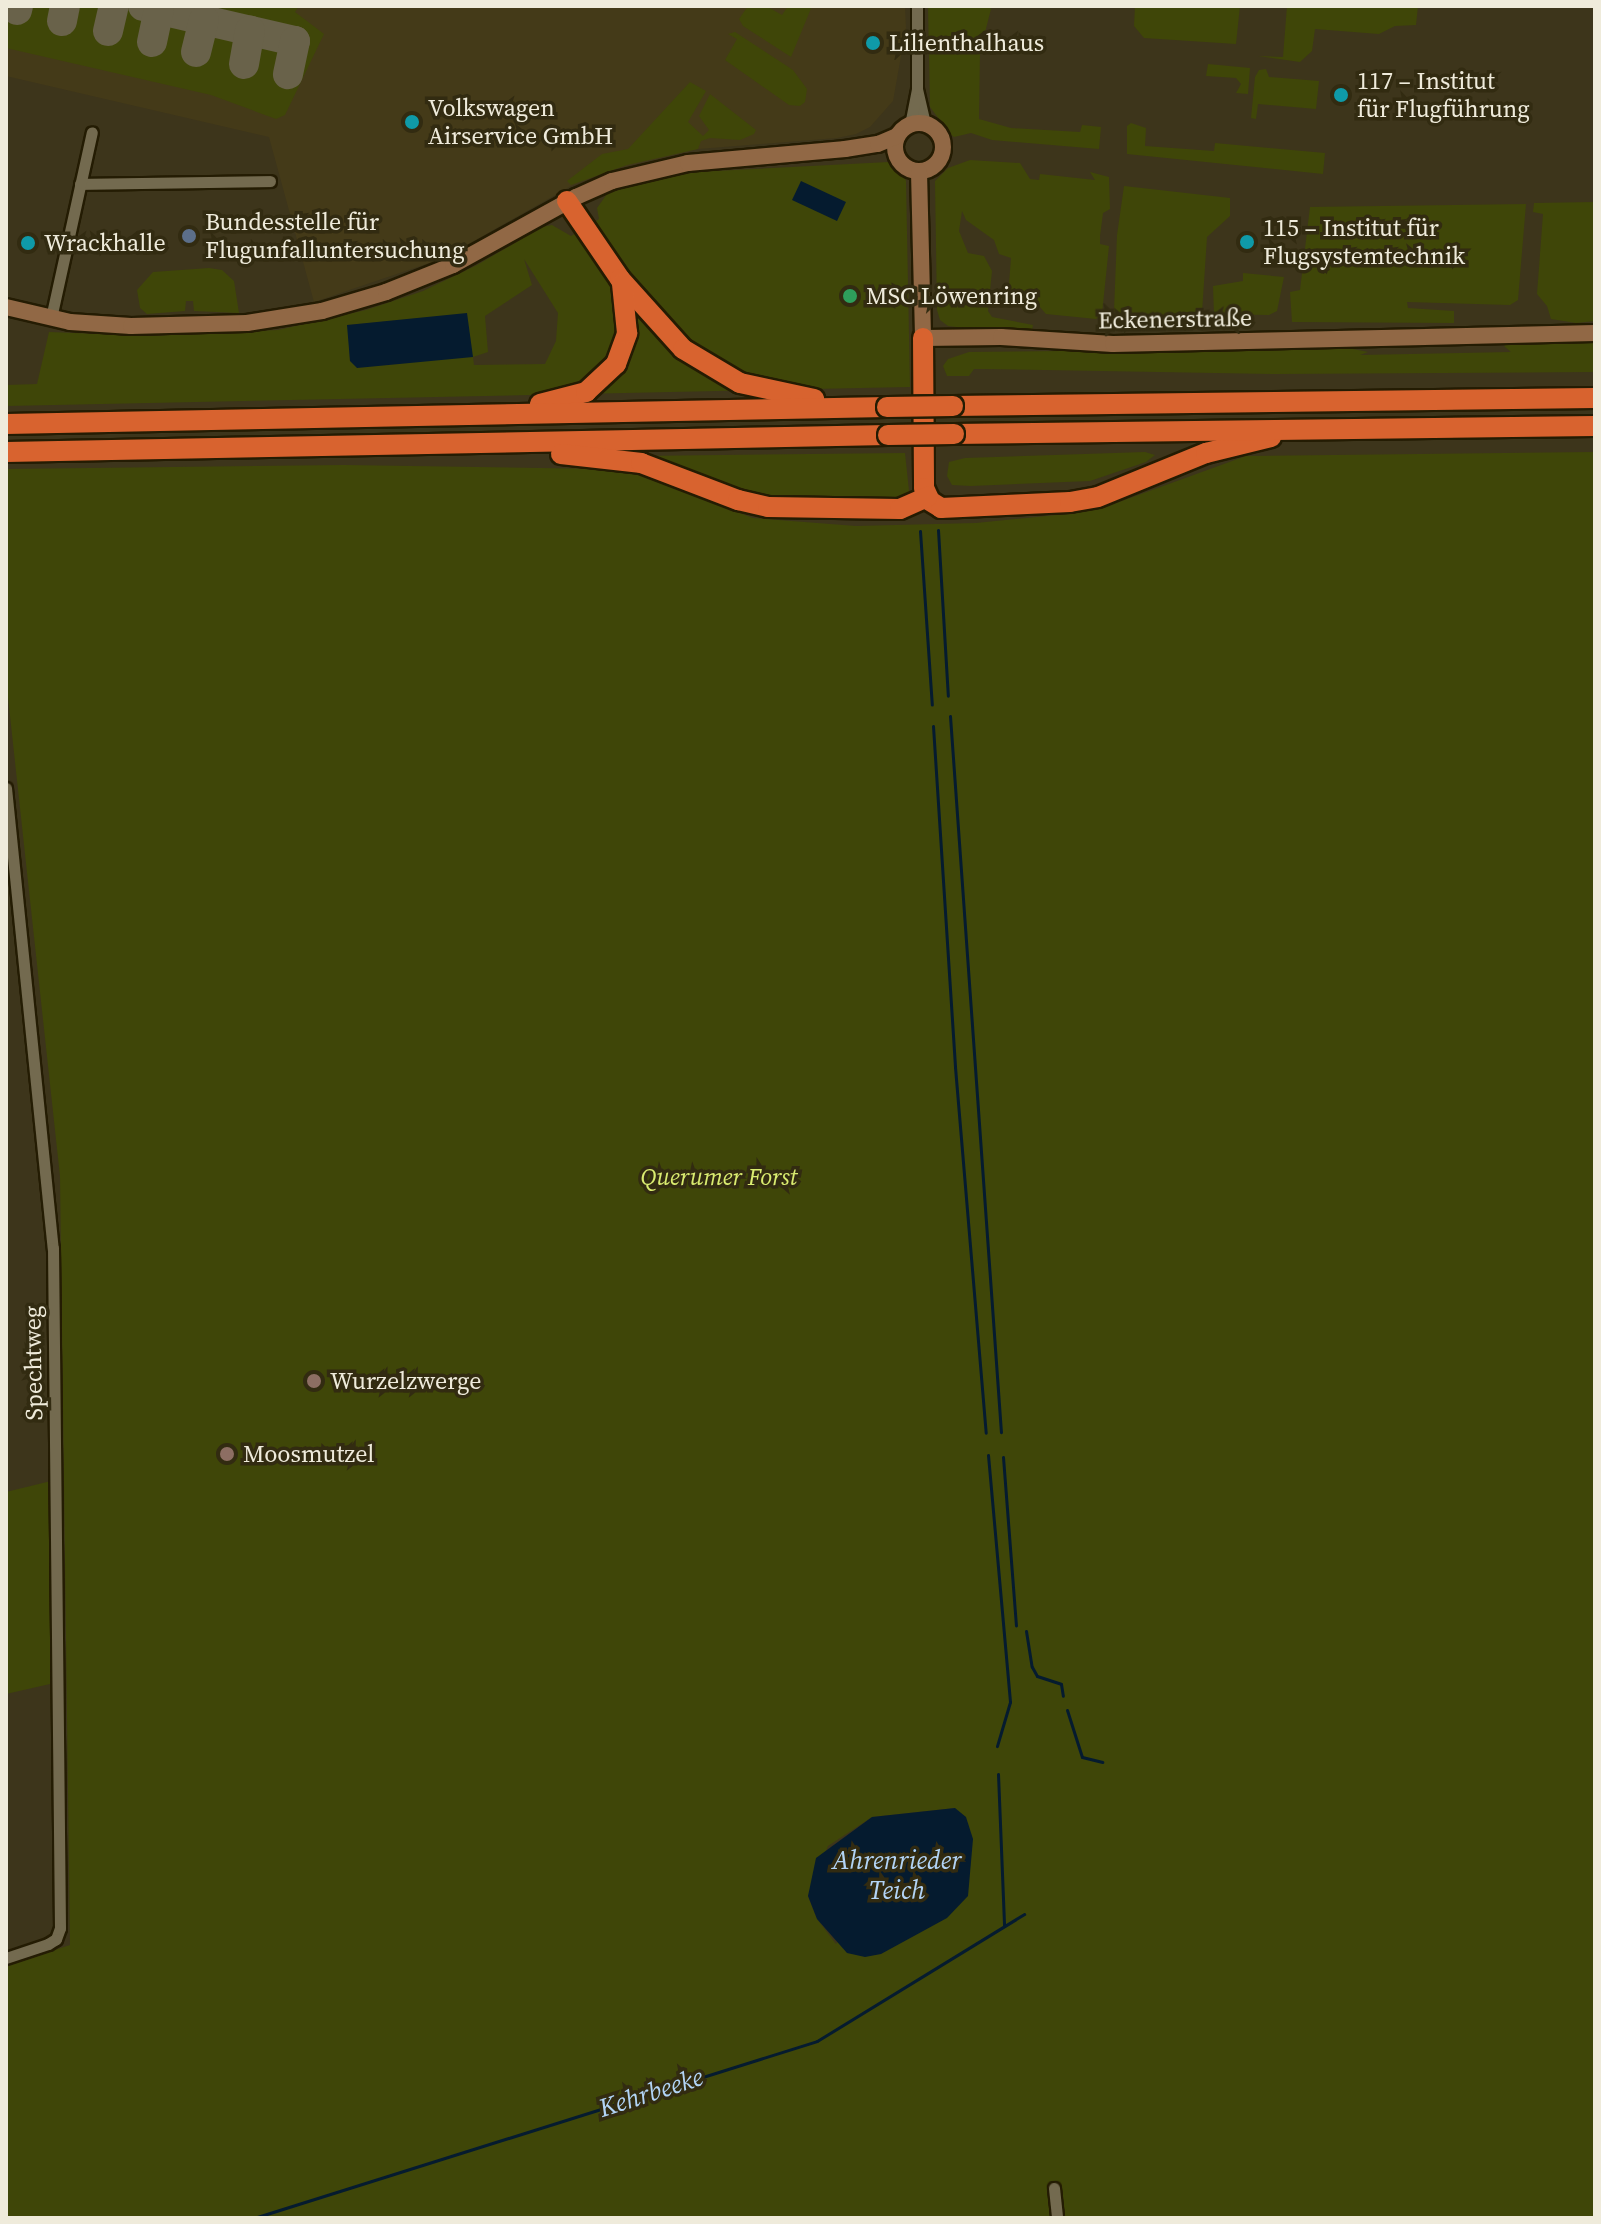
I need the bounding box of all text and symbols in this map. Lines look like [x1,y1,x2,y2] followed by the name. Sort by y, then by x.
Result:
[889,29,1044,57] place label: Lilienthalhaus
[864,34,882,52] marker: Lilienthalhaus
[1357,67,1530,123] place label: 117 – Institut für Flugführung
[1332,86,1350,104] marker: 117 – Institut für Flugführung
[428,94,613,150] place label: Volkswagen Airservice GmbH
[403,113,421,131] marker: Volkswagen Airservice GmbH
[205,208,465,264] place label: Bundesstelle für Flugunfalluntersuchung
[1263,214,1465,270] place label: 115 – Institut für Flugsystemtechnik
[180,227,198,245] marker: Bundesstelle für Flugunfalluntersuchung
[44,229,166,257] place label: Wrackhalle
[1238,233,1256,251] marker: 115 – Institut für Flugsystemtechnik
[19,234,37,252] marker: Wrackhalle
[866,282,1037,310] place label: MSC Löwenring
[841,287,859,305] marker: MSC Löwenring
[1098,303,1252,335] street label: Eckenerstraße
[641,1163,797,1191] park label: Querumer Forst
[18,1305,48,1421] street label: Spechtweg
[330,1367,482,1395] place label: Wurzelzwerge
[305,1372,323,1390] marker: Wurzelzwerge
[243,1440,374,1468] place label: Moosmutzel
[218,1445,236,1463] marker: Moosmutzel
[832,1845,962,1906] water label: Ahrenrieder Teich
[595,2061,707,2125] water label: Kehrbeeke

